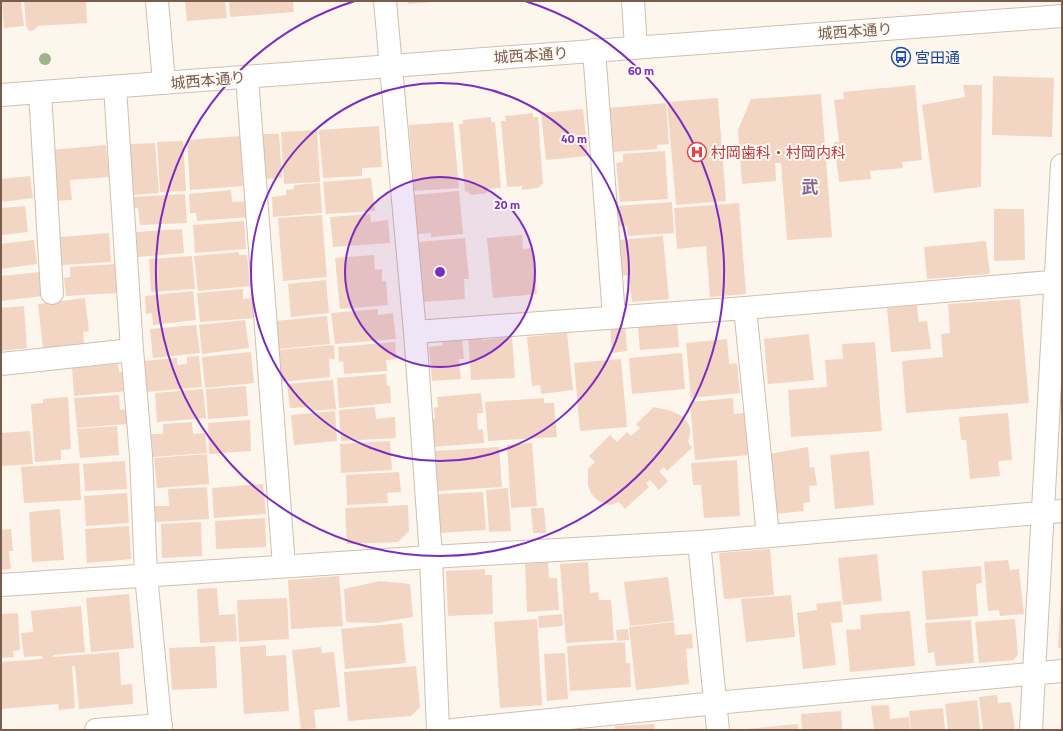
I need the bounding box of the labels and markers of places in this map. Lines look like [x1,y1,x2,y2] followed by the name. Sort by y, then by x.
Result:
[890,46,912,68] bus stop icon: 宮田通
[915,46,960,69] place label: 宮田通
[686,141,708,163] hospital icon: 村岡歯科・村岡内科
[711,141,846,164] place label: 村岡歯科・村岡内科
[433,265,447,279] centre of rings

